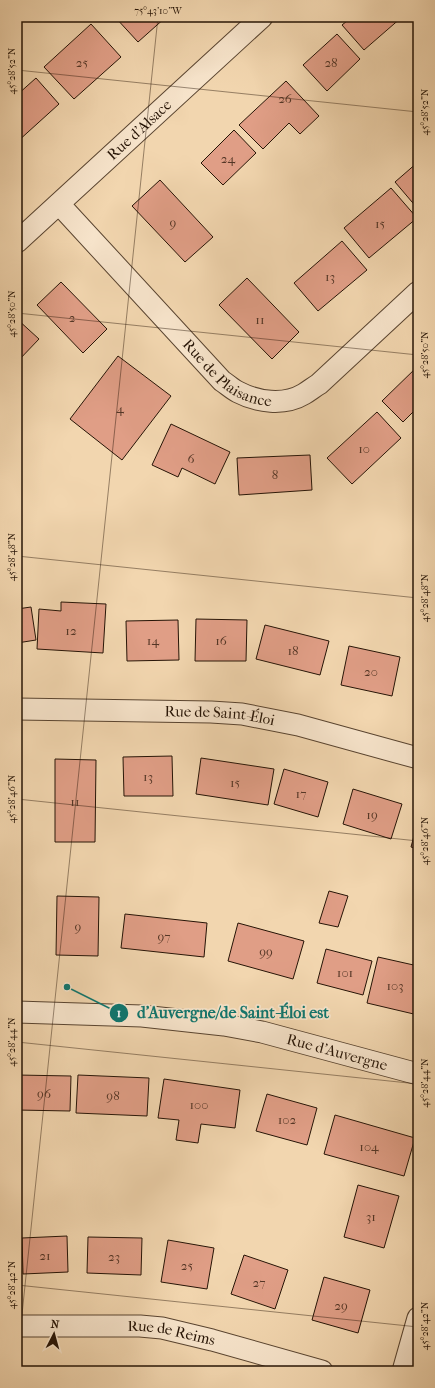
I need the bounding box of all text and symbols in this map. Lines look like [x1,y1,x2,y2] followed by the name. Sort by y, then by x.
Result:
[134,5,183,17] text: 75°43'10"W
[6,47,18,94] text: 45°28'52"N
[76,55,89,70] house number: 25
[324,55,338,70] house number: 28
[419,88,431,135] text: 45°28'52"N
[278,91,293,106] house number: 26
[103,95,176,164] street label: Rue d'Alsace
[221,151,236,166] house number: 24
[170,215,177,230] house number: 9
[375,216,385,231] house number: 15
[325,269,335,284] house number: 13
[6,290,18,338] text: 45°28'50"N
[69,310,76,325] house number: 2
[255,312,265,327] house number: 11
[419,331,431,379] text: 45°28'50"N
[179,335,273,410] street label: Rue de Plaisance
[116,401,124,416] house number: 4
[358,441,370,456] house number: 10
[187,451,195,466] house number: 6
[272,467,278,482] house number: 8
[6,532,18,581] text: 45°28'48"N
[419,573,431,622] text: 45°28'48"N
[65,623,77,638] house number: 12
[147,633,159,648] house number: 14
[215,633,228,648] house number: 16
[287,643,299,658] house number: 18
[364,664,378,679] house number: 20
[165,702,277,729] street label: Rue de Saint-Éloi
[143,769,153,784] house number: 13
[6,774,18,823] text: 45°28'46"N
[230,775,240,790] house number: 15
[296,786,306,801] house number: 17
[70,794,80,809] house number: 11
[366,807,378,822] house number: 19
[419,816,431,865] text: 45°28'46"N
[75,919,82,934] house number: 9
[157,929,171,944] house number: 97
[259,944,273,959] house number: 99
[337,965,353,980] house number: 101
[386,978,404,993] house number: 103
[109,999,337,1027] callout: d'Auvergne/de Saint-Éloi est
[137,1002,329,1023] text: d'Auvergne/de Saint-Éloi est
[117,1006,121,1020] text: 1
[6,1017,18,1067] text: 45°28'44"N
[285,1030,390,1075] street label: Rue d'Auvergne
[419,1058,431,1108] text: 45°28'44"N
[37,1086,52,1101] house number: 96
[106,1088,120,1103] house number: 98
[190,1097,208,1112] house number: 100
[278,1112,297,1127] house number: 102
[359,1139,379,1154] house number: 104
[366,1209,376,1224] house number: 31
[39,1248,51,1263] house number: 21
[108,1249,120,1264] house number: 23
[181,1258,194,1273] house number: 25
[6,1260,18,1309] text: 45°28'42"N
[253,1275,265,1290] house number: 27
[334,1298,348,1313] house number: 29
[419,1301,431,1350] text: 45°28'42"N
[34,1314,74,1354] north arrow
[127,1317,218,1350] street label: Rue de Reims
[50,1318,60,1332] text: N

